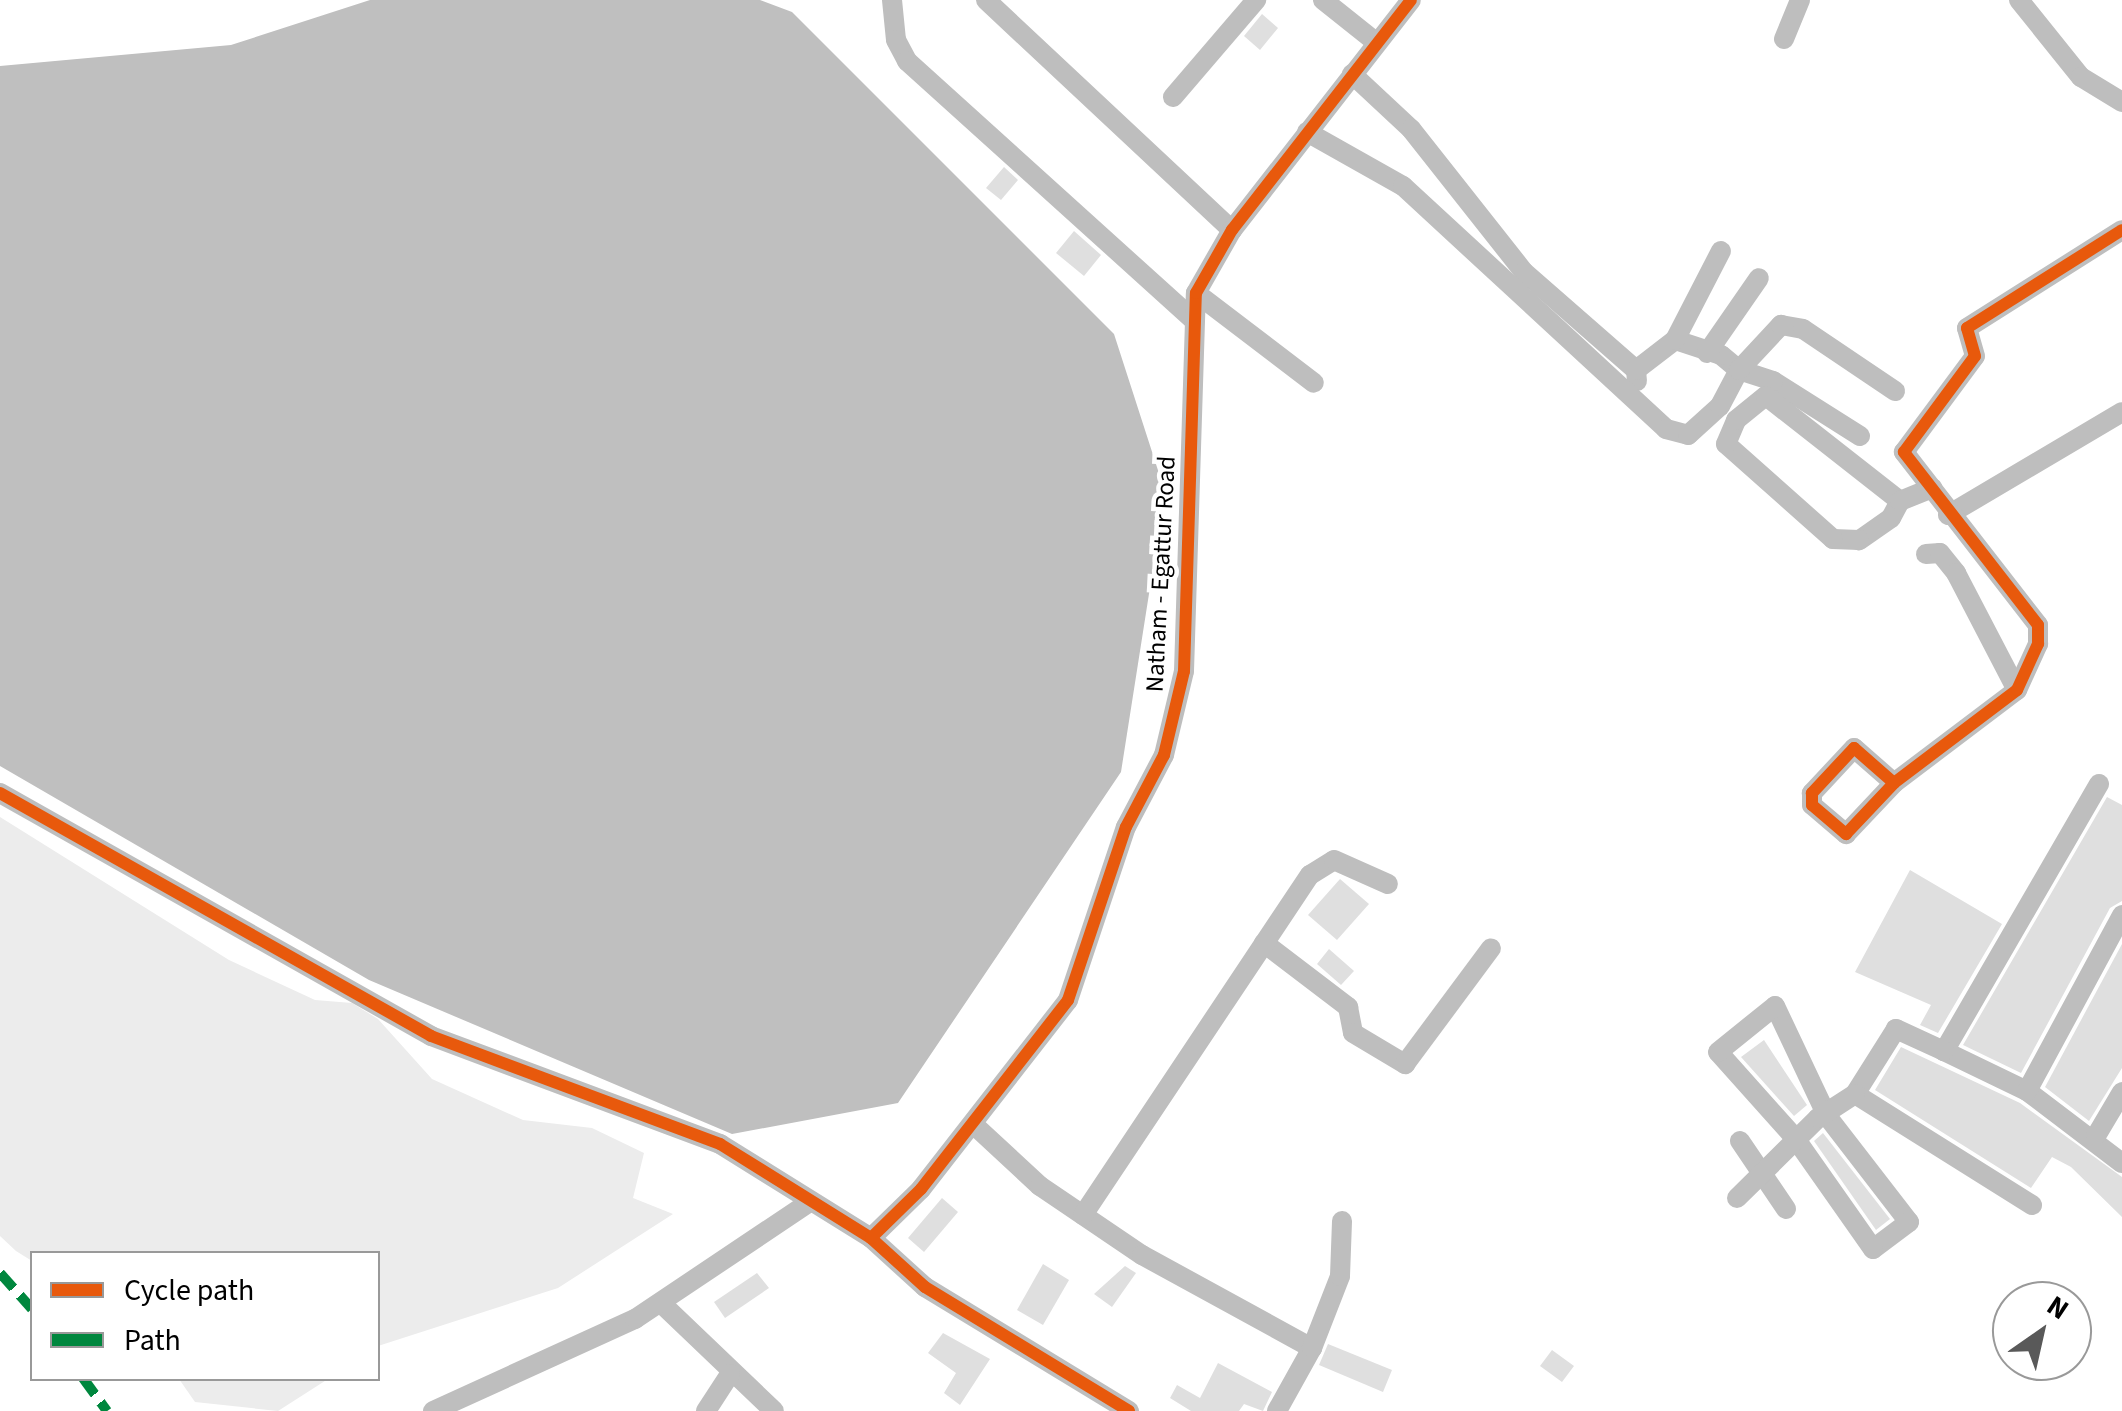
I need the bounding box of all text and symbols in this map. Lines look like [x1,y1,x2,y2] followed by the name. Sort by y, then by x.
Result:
[1140,455,1182,693] street label: Natham - Egattur Road
[30,1251,380,1381] legend
[124,1269,254,1312] text: Cycle path
[1992,1281,2092,1381] north arrow
[2039,1286,2077,1330] text: N
[124,1319,181,1362] text: Path

